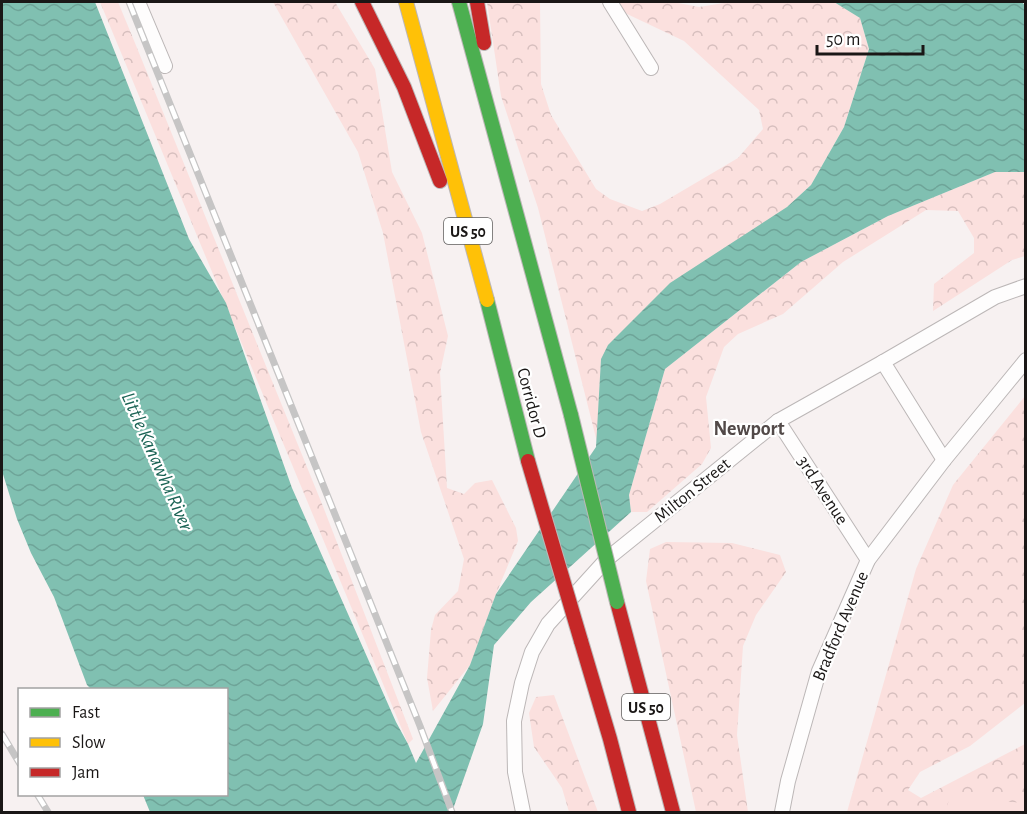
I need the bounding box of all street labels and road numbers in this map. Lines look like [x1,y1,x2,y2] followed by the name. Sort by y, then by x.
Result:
[444,218,492,244] road number: US 50
[513,366,549,440] street label: Corridor D
[793,453,851,528] street label: 3rd Avenue
[651,455,734,527] street label: Milton Street
[810,569,872,684] street label: Bradford Avenue
[622,694,670,720] road number: US 50

